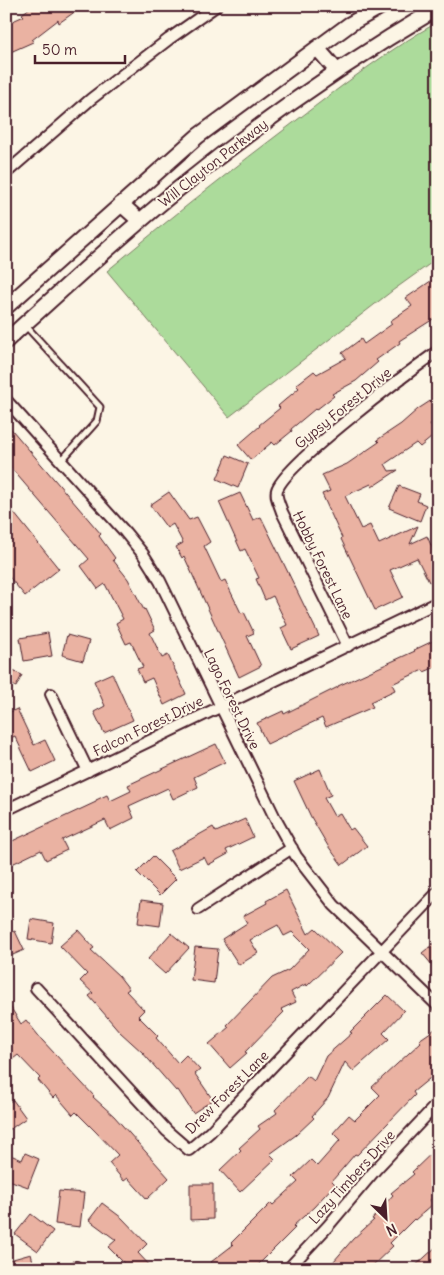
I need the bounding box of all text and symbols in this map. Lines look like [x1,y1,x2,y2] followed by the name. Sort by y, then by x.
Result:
[35,32,125,64] scale bar
[42,40,77,59] text: 50 m
[155,115,271,211] street label: Will Clayton Parkway
[291,363,395,453] street label: Gypsy Forest Drive
[289,508,357,622] street label: Hobby Forest Lane
[200,646,264,752] street label: Lago Forest Drive
[90,692,206,760] street label: Falcon Forest Drive
[181,1046,273,1138] street label: Drew Forest Lane
[305,1126,399,1228] street label: Lazy Timbers Drive
[362,1192,412,1242] north arrow
[383,1220,400,1240] text: N

